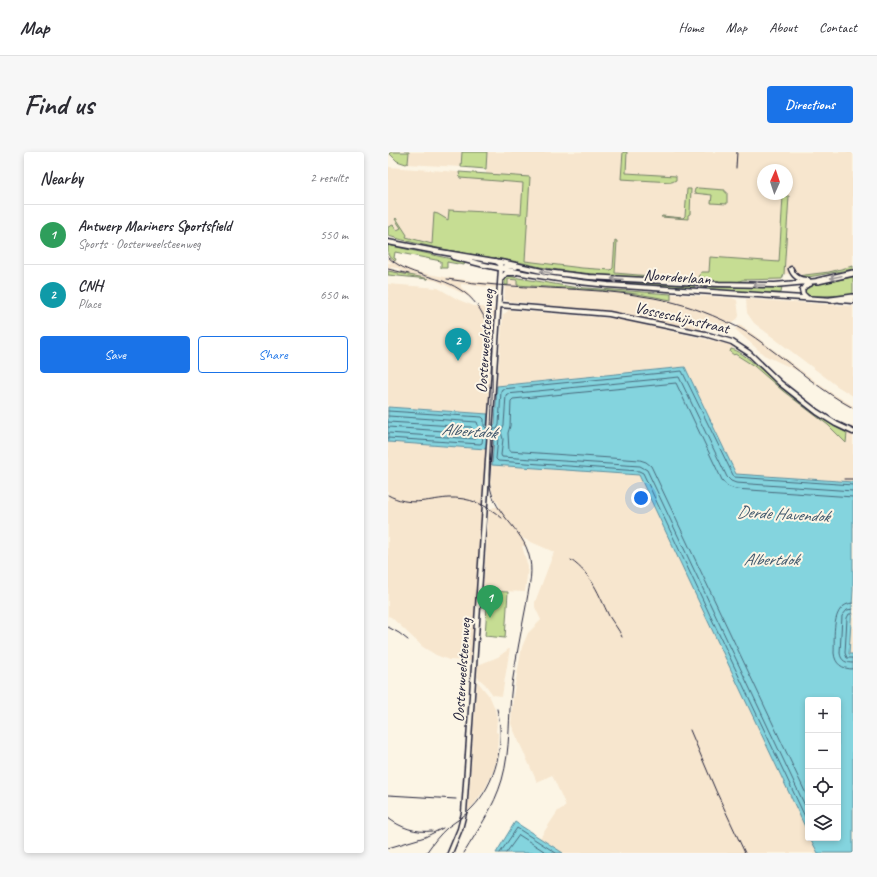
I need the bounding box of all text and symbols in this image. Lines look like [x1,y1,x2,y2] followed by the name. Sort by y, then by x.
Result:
[20,16,50,40] text: Map
[678,19,704,36] text: Home
[726,19,747,36] text: Map
[769,19,797,36] text: About
[819,19,857,36] text: Contact
[767,86,853,123] button: Directions
[24,87,94,122] text: Find us
[757,164,793,200] north arrow
[40,168,83,189] text: Nearby
[310,170,348,186] text: 2 results
[78,217,231,236] text: Antwerp Mariners Sportsfield
[50,227,56,243] text: 1
[320,227,348,243] text: 550 m
[78,236,201,252] text: Sports · Oosterweelsteenweg
[643,265,712,289] street label: Noorderlaan
[539,267,552,275] one-way arrow
[829,273,842,281] one-way arrow
[611,275,624,282] one-way arrow
[78,277,102,296] text: CNH
[753,281,766,289] one-way arrow
[50,287,56,303] text: 2
[320,287,348,303] text: 650 m
[471,287,499,394] street label: Oosterweelsteenweg
[78,296,101,312] text: Place
[633,297,733,339] street label: Vosseschijnstraat
[445,328,471,361] pin: 2
[40,336,190,373] button: Save
[198,336,348,373] button: Share
[441,419,501,444] water label: Albertdok
[631,488,651,508] your location
[736,501,833,527] water label: Derde Havendok
[744,549,802,570] water label: Albertdok
[477,585,503,618] pin: 1
[448,616,476,723] street label: Oosterweelsteenweg
[805,697,841,841] map controls
[805,697,841,733] button: +
[805,733,841,769] button: −
[805,769,841,805] button: locate
[805,805,841,841] button: layers

